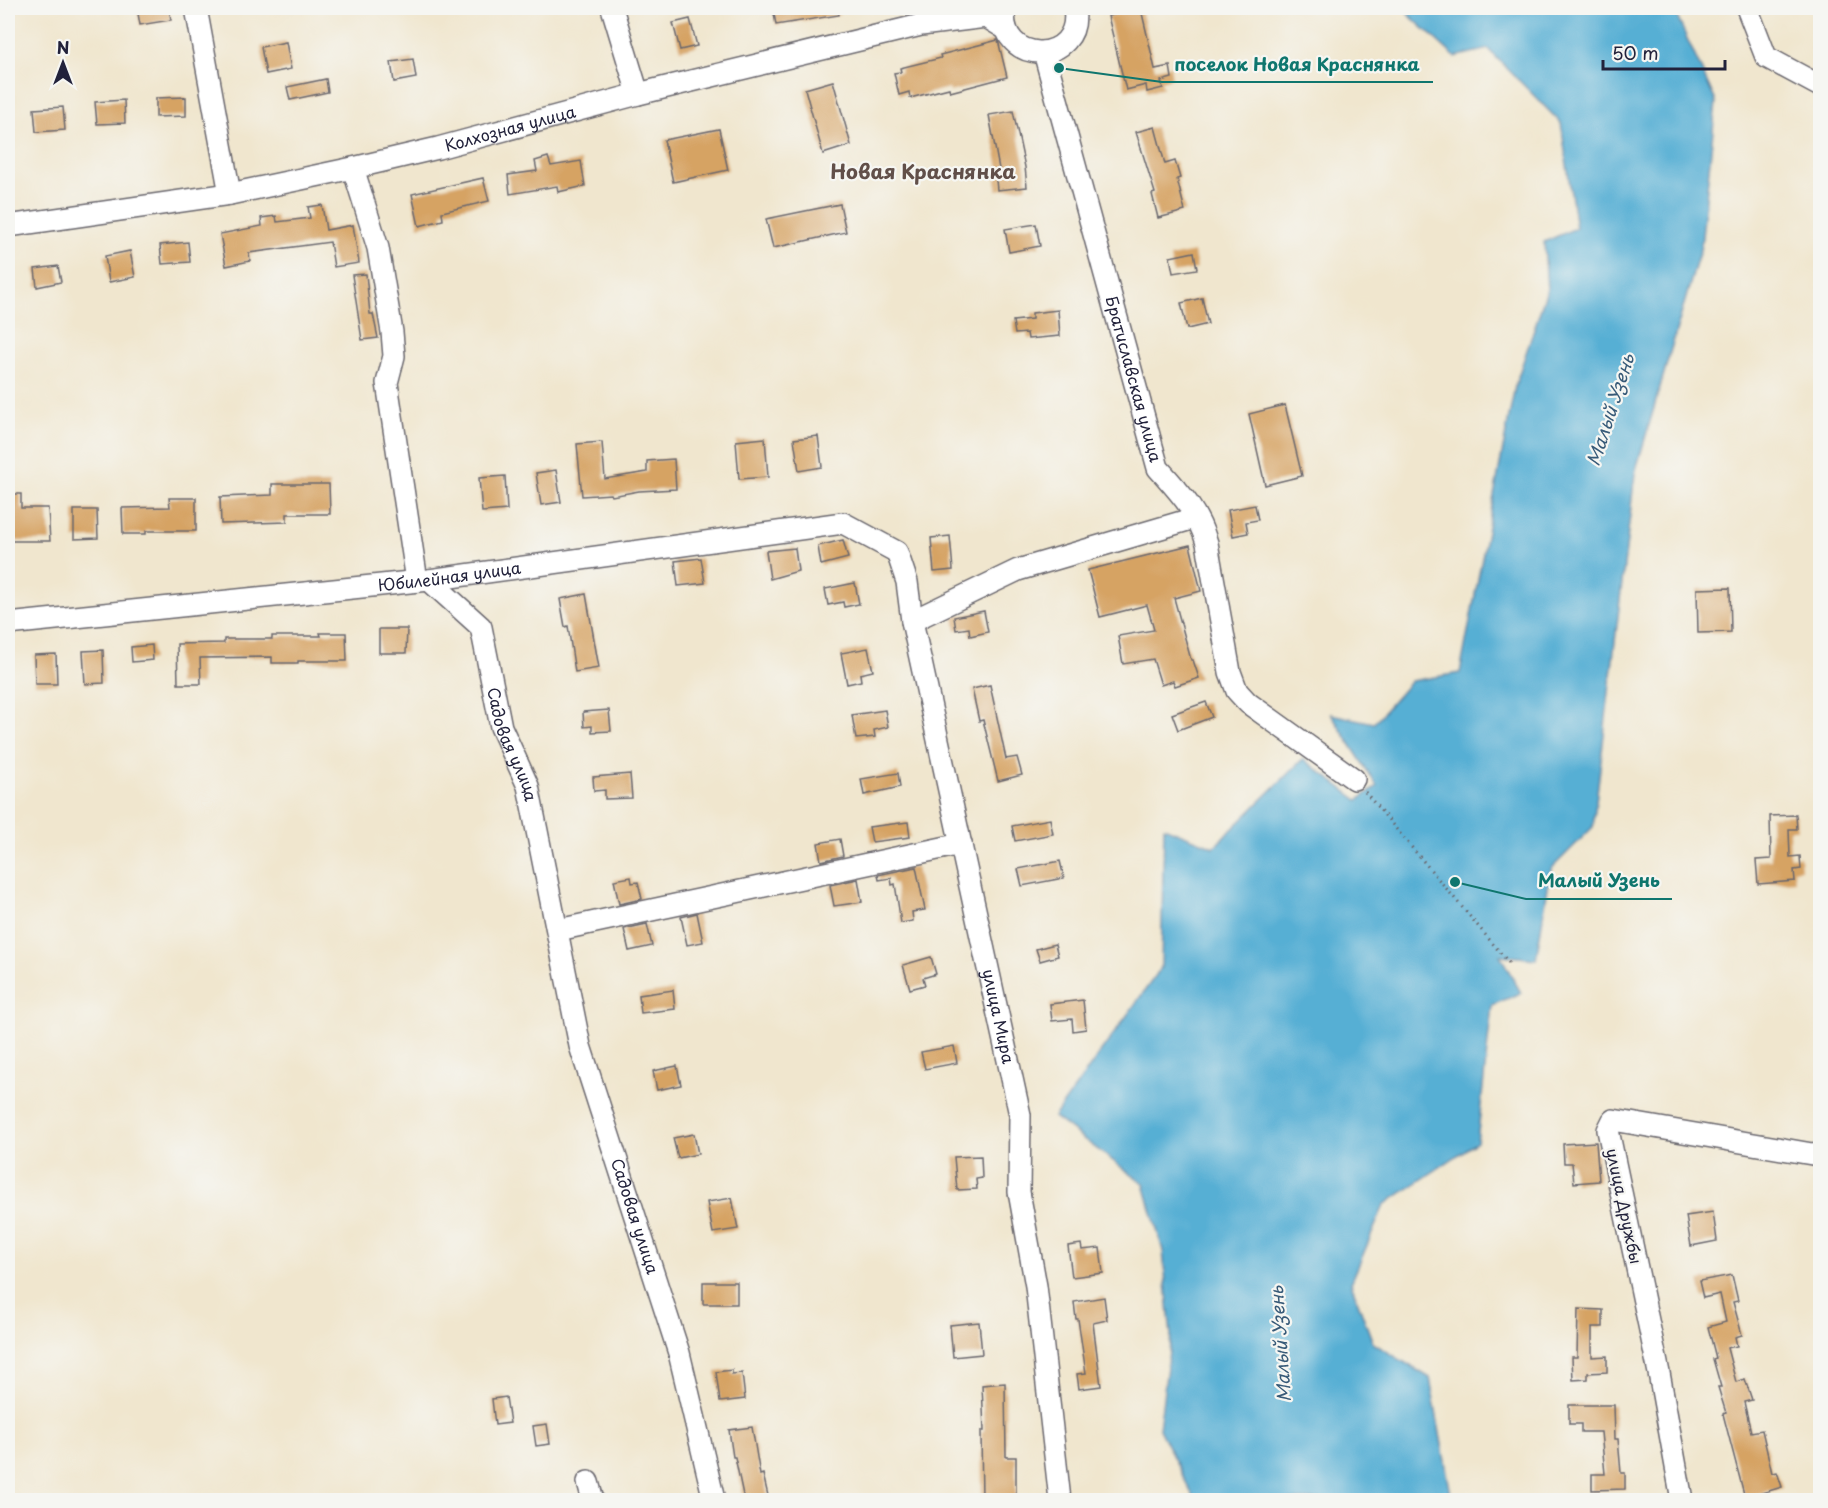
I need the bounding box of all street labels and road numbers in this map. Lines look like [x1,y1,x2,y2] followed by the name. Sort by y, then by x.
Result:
[442,98,578,157] street label: Колхозная улица
[1100,293,1169,465] street label: Братиславская улица
[377,554,522,596] street label: Юбилейная улица
[482,685,544,803] street label: Садовая улица
[977,966,1021,1066] street label: улица Мира
[1601,1146,1649,1266] street label: улица Дружбы
[606,1155,666,1277] street label: Садовая улица

